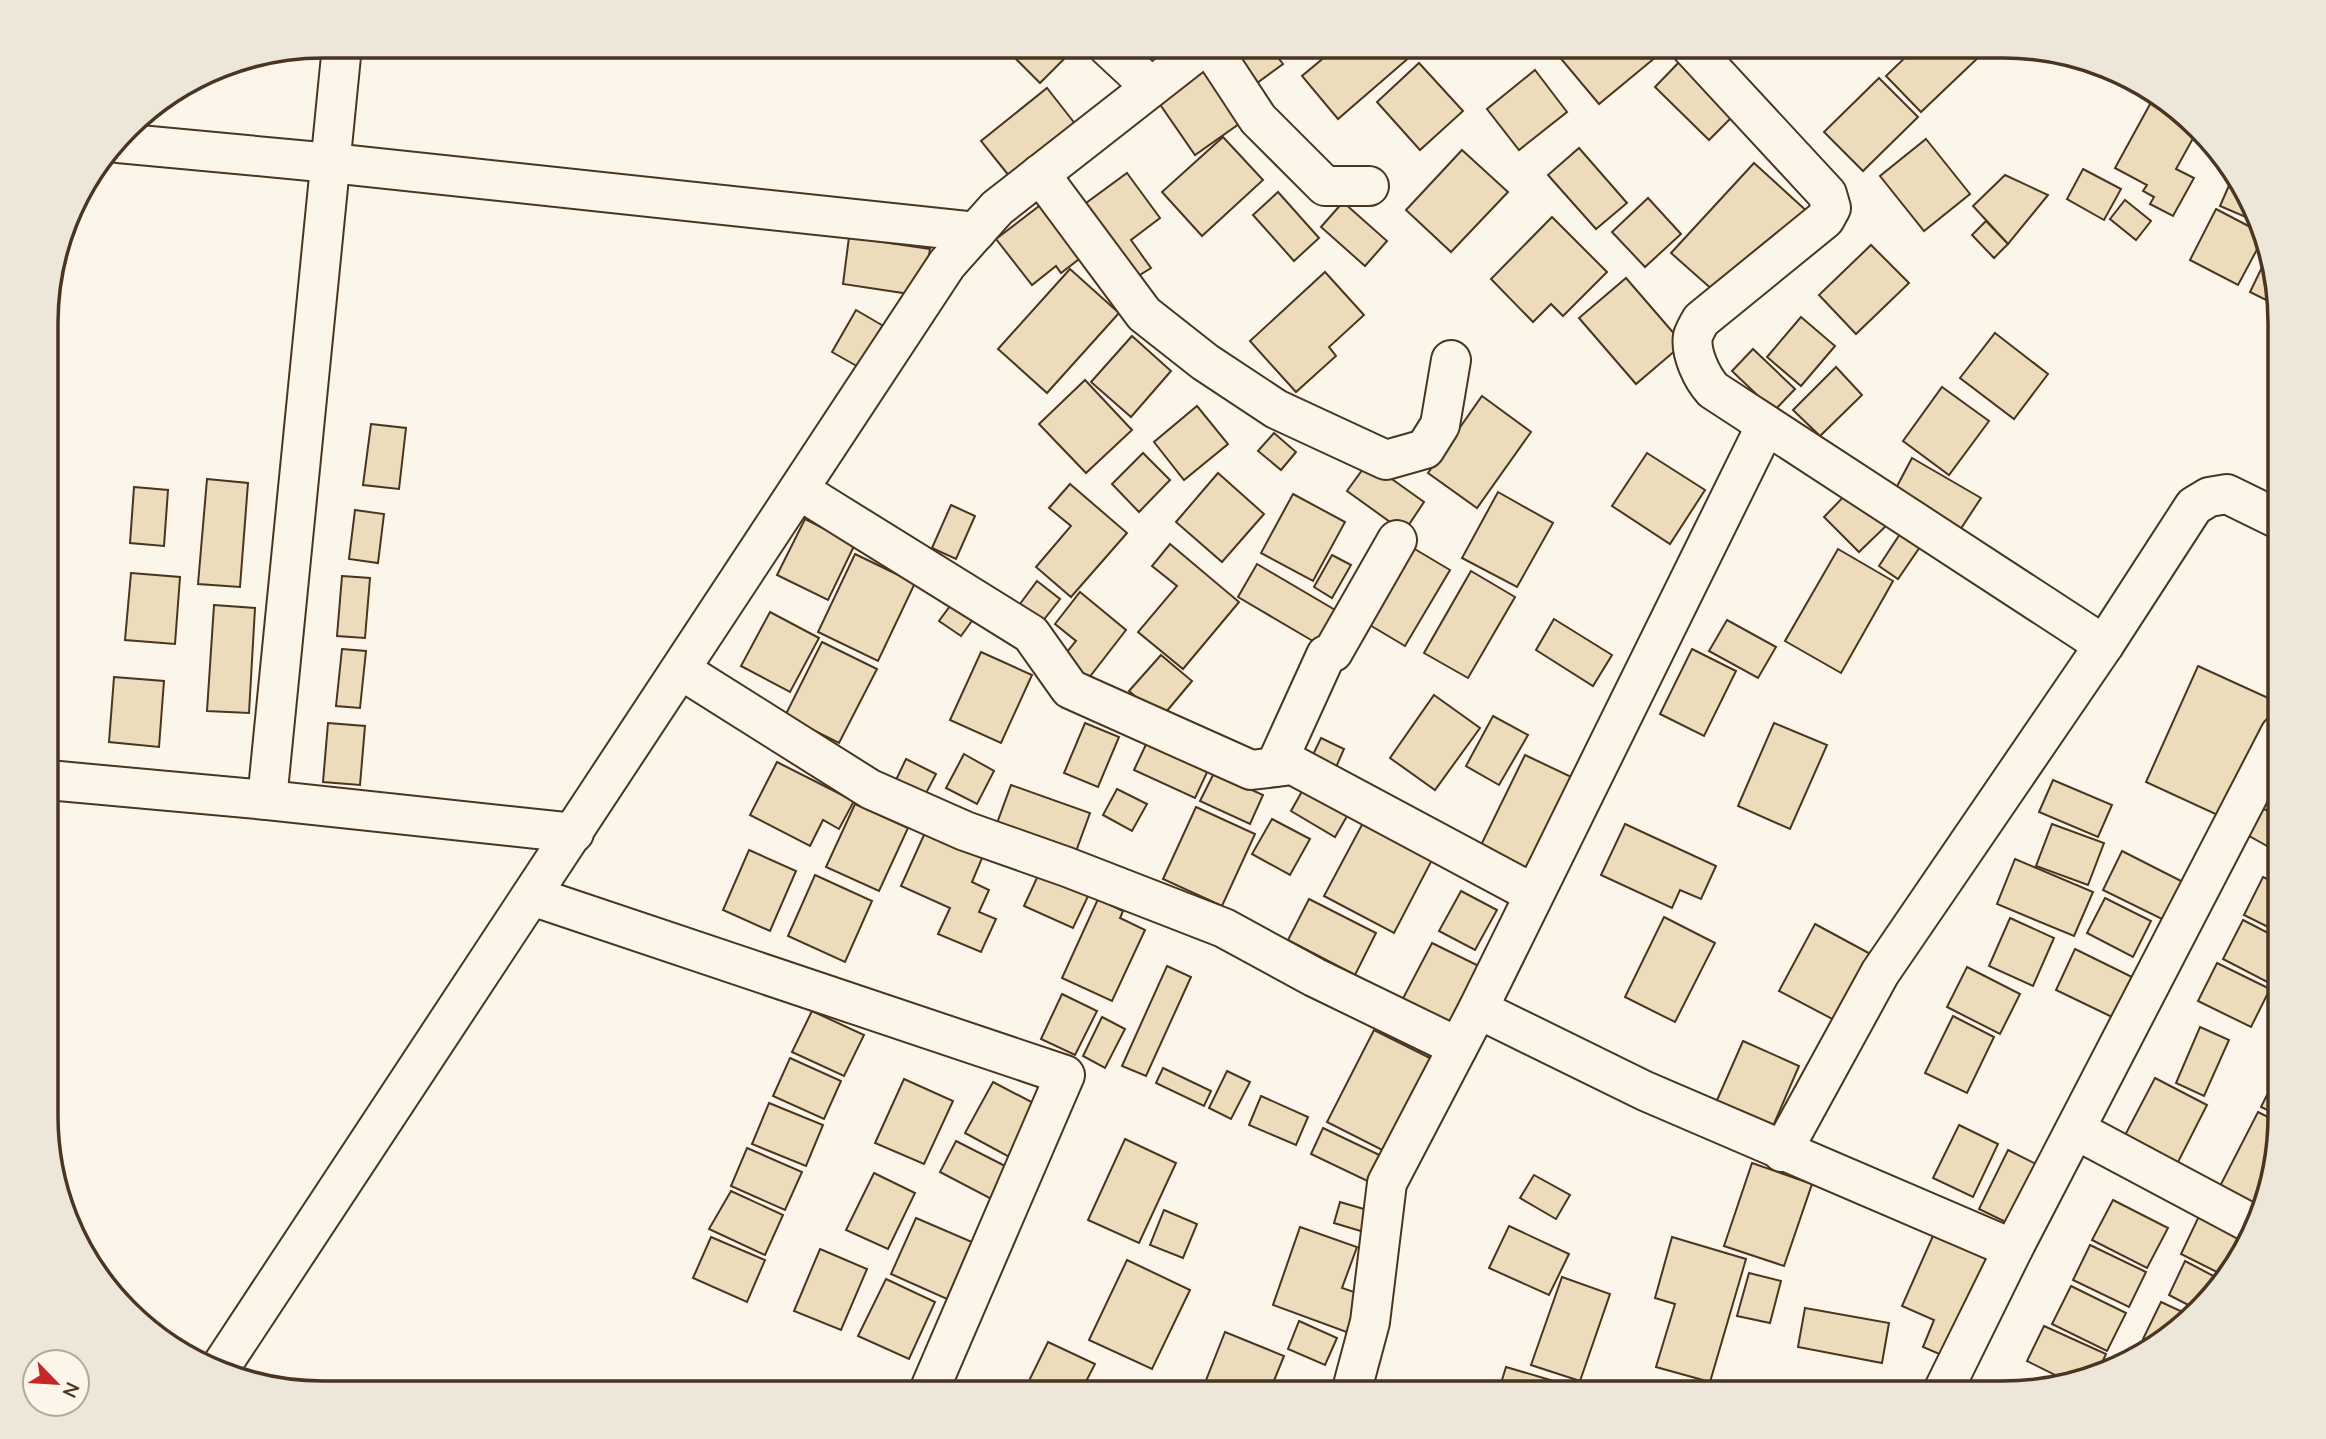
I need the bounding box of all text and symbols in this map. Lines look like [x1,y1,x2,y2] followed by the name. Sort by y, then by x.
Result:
[21,1348,91,1418] north arrow
[56,1378,85,1402] text: N

